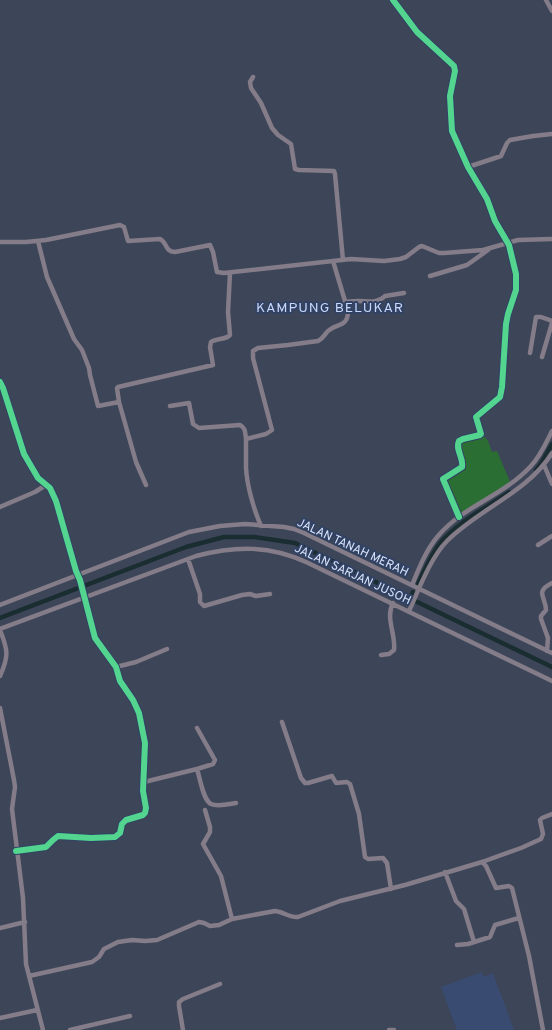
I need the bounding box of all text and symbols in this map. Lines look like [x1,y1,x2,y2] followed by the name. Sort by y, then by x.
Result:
[256,300,404,317] district label: KAMPUNG BELUKAR
[294,515,411,581] street label: JALAN TANAH MERAH
[292,541,413,609] street label: JALAN SARJAN JUSOH

